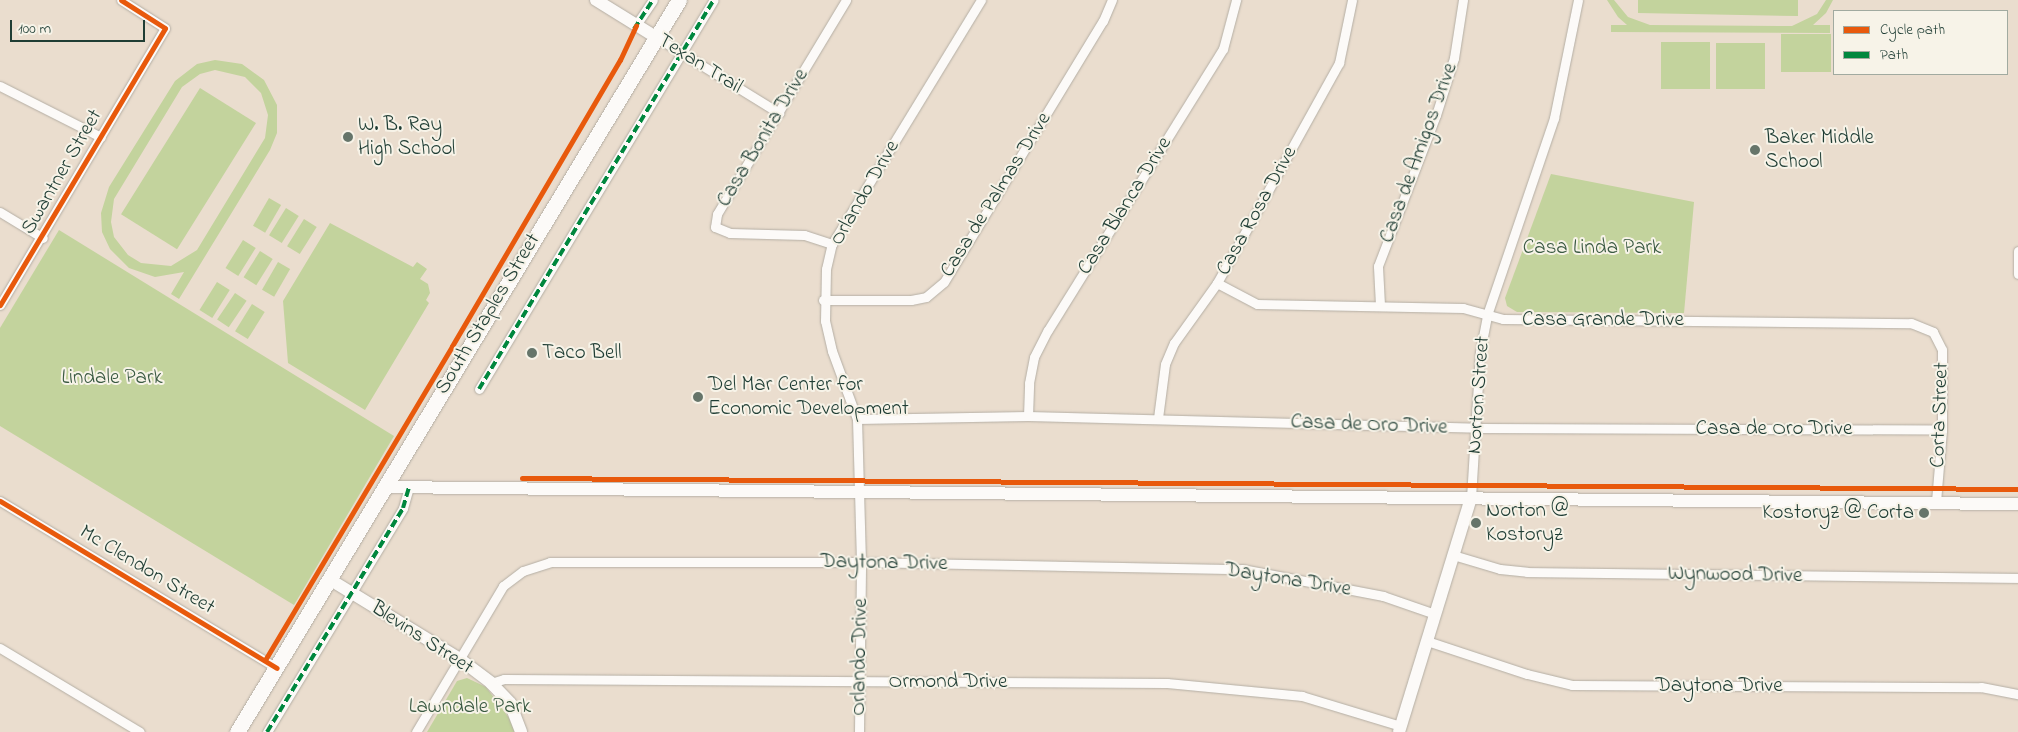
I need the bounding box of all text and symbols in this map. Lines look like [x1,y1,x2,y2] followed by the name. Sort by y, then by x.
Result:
[12,10,148,42] scale bar
[1833,10,2008,75] legend
[18,18,51,40] text: 100 m
[1880,19,1945,41] text: Cycle path
[653,28,747,100] street label: Texan Trail
[1880,44,1908,66] text: Path
[1375,60,1463,246] street label: Casa de Amigos Drive
[712,64,814,212] street label: Casa Bonita Drive
[16,105,108,239] street label: Swantner Street
[935,108,1057,282] street label: Casa de Palmas Drive
[358,112,455,162] place label: W. B. Ray High School
[1765,125,1874,175] place label: Baker Middle School
[342,131,354,143] marker: W. B. Ray High School
[1072,132,1178,280] street label: Casa Blanca Drive
[825,136,905,250] street label: Orlando Drive
[1211,142,1303,280] street label: Casa Rosa Drive
[1749,144,1761,156] marker: Baker Middle School
[430,229,546,399] street label: South Staples Street
[1523,235,1661,261] park label: Casa Linda Park
[1522,307,1684,333] street label: Casa Grande Drive
[1462,335,1496,455] street label: Norton Street
[542,340,621,366] place label: Taco Bell
[526,347,538,359] marker: Taco Bell
[1926,362,1954,468] street label: Corta Street
[61,365,163,391] park label: Lindale Park
[708,372,909,422] place label: Del Mar Center for Economic Development
[692,391,704,403] marker: Del Mar Center for Economic Development
[1290,410,1448,440] street label: Casa de Oro Drive
[1696,416,1852,442] street label: Casa de Oro Drive
[1486,498,1568,548] place label: Norton @ Kostoryz
[1762,500,1914,526] place label: Kostoryz @ Corta
[1918,507,1930,519] marker: Kostoryz @ Corta
[1470,517,1482,529] marker: Norton @ Kostoryz
[75,520,219,620] street label: Mc Clendon Street
[820,549,948,577] street label: Daytona Drive
[1223,558,1353,602] street label: Daytona Drive
[1667,561,1803,589] street label: Wynwood Drive
[366,596,478,680] street label: Blevins Street
[846,598,874,716] street label: Orlando Drive
[889,669,1007,695] street label: Ormond Drive
[1655,673,1783,699] street label: Daytona Drive
[409,694,531,720] park label: Lawndale Park

